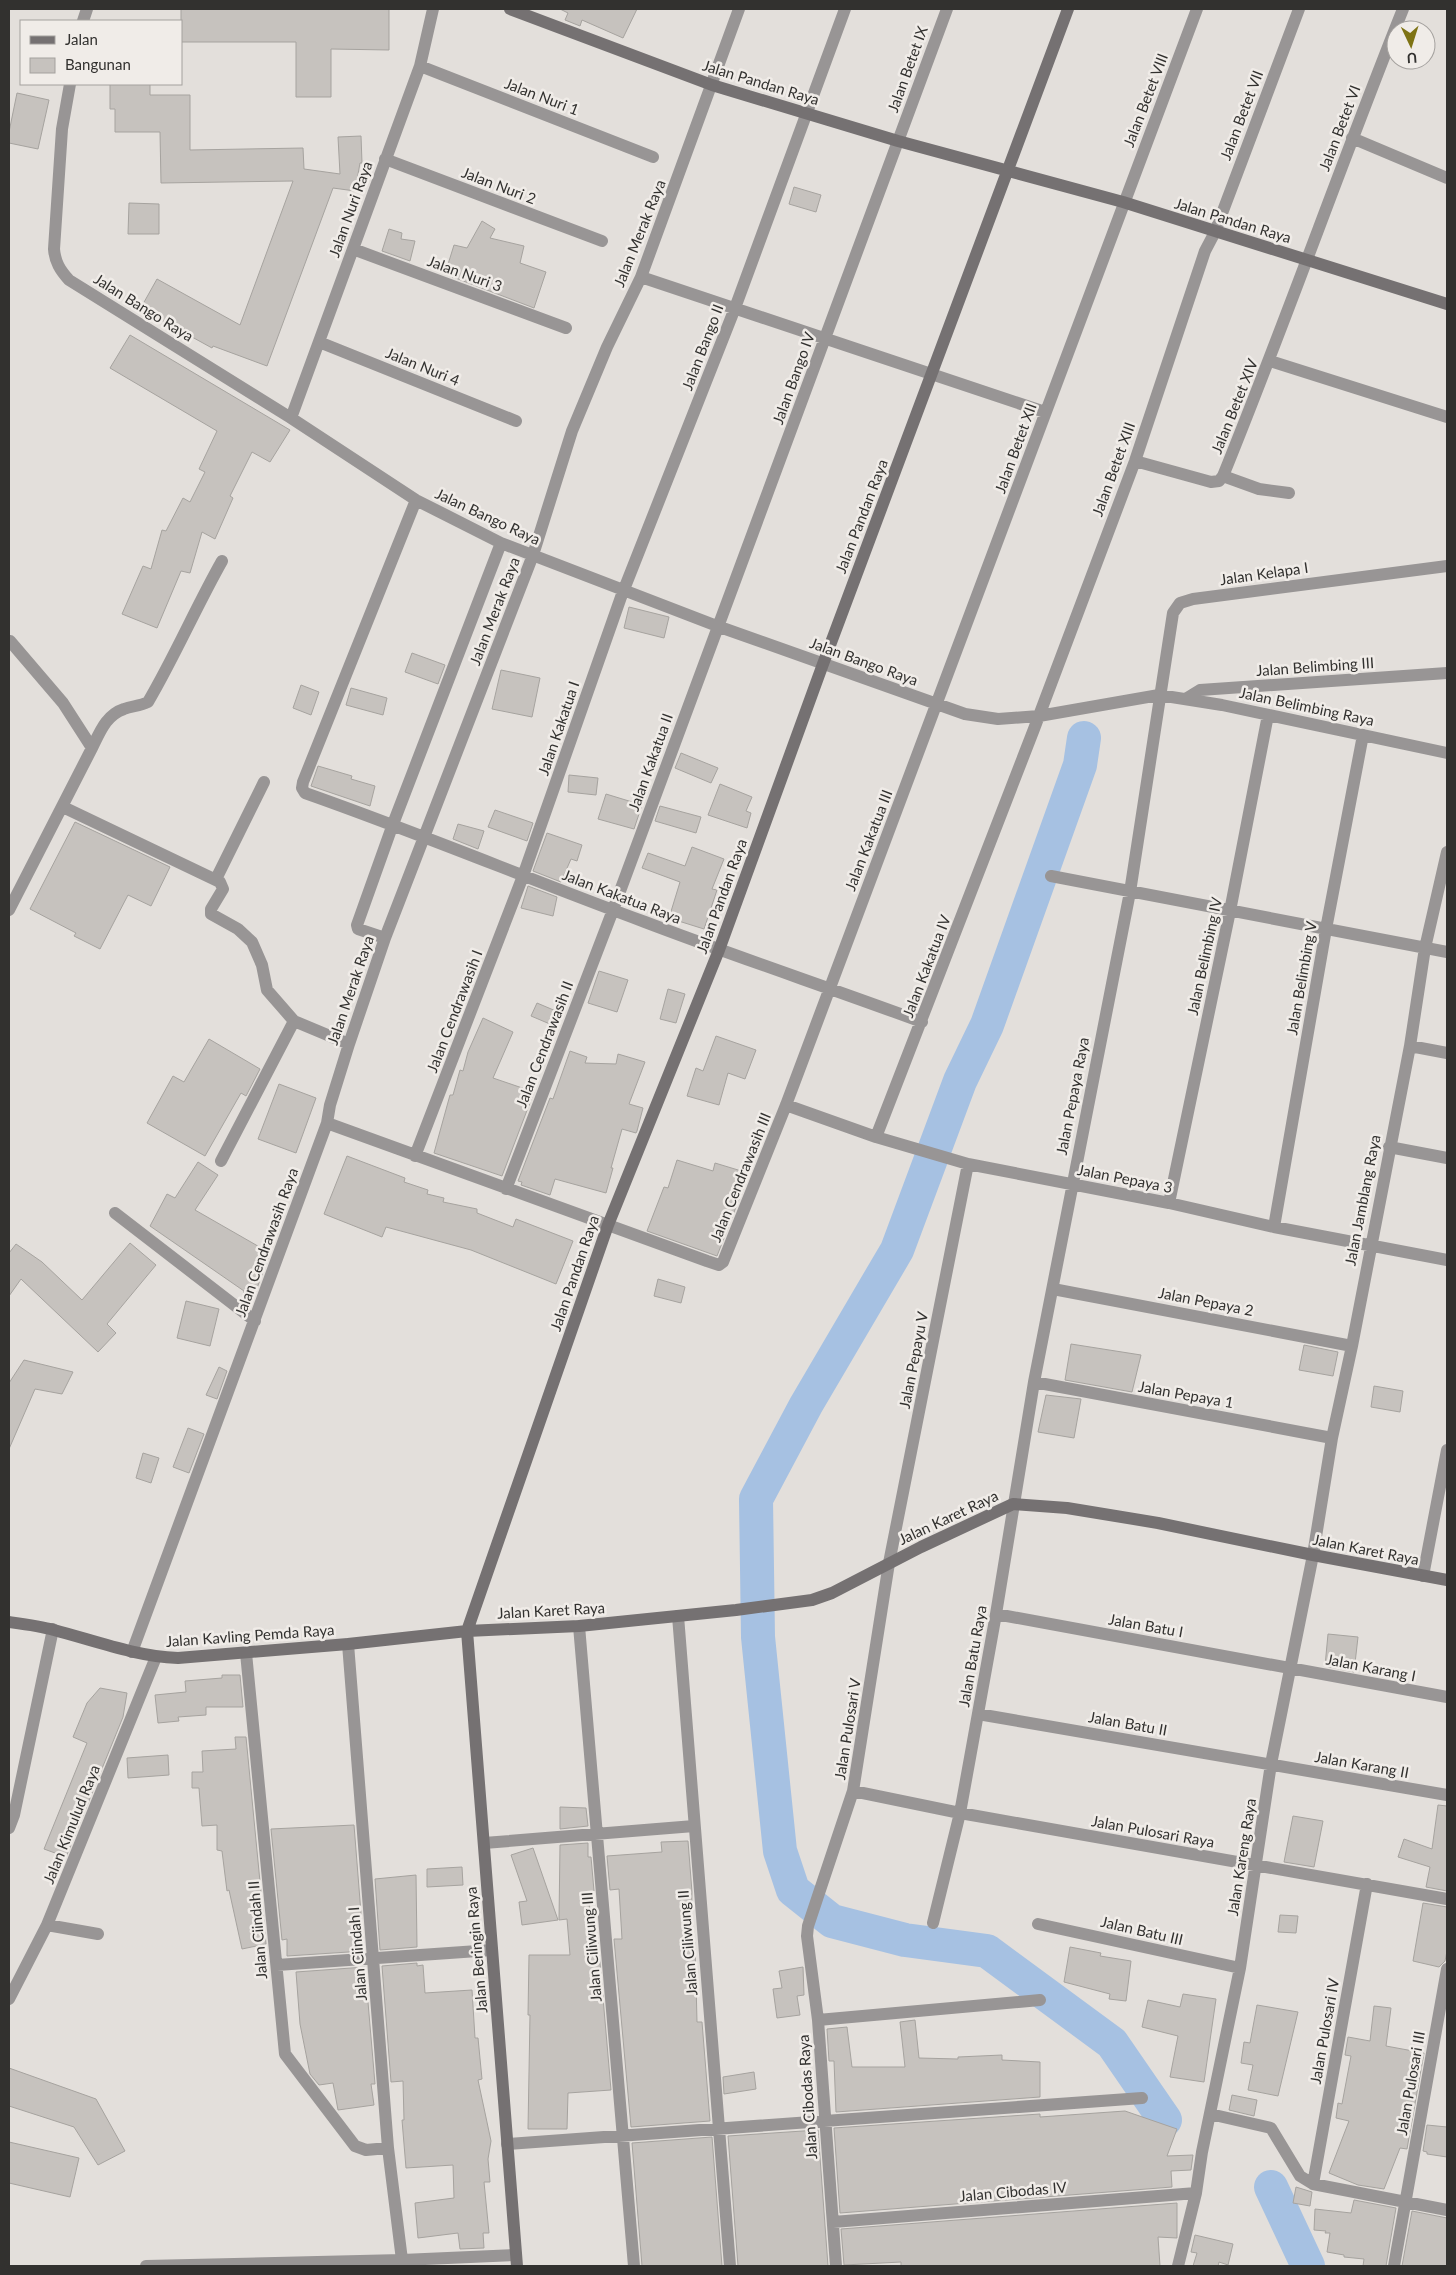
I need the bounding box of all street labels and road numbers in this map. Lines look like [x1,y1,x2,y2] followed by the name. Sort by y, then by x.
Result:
[883,23,931,115] street label: Jalan Betet IX
[1119,51,1171,149] street label: Jalan Betet VIII
[701,56,821,108] street label: Jalan Pandan Raya
[1216,68,1266,162] street label: Jalan Betet VII
[502,74,582,118] street label: Jalan Nuri 1
[1314,83,1364,173] street label: Jalan Betet VI
[324,159,376,259] street label: Jalan Nuri Raya
[459,163,539,207] street label: Jalan Nuri 2
[609,177,669,289] street label: Jalan Merak Raya
[1173,194,1293,246] street label: Jalan Pandan Raya
[425,251,505,295] street label: Jalan Nuri 3
[91,269,197,345] street label: Jalan Bango Raya
[677,302,727,392] street label: Jalan Bango II
[768,329,818,426] street label: Jalan Bango IV
[383,343,463,389] street label: Jalan Nuri 4
[1207,355,1262,456] street label: Jalan Betet XIV
[990,400,1040,496] street label: Jalan Betet XII
[1088,419,1138,519] street label: Jalan Betet XIII
[831,456,891,576] street label: Jalan Pandan Raya
[433,484,543,548] street label: Jalan Bango Raya
[465,554,523,668] street label: Jalan Merak Raya
[1219,558,1309,588] street label: Jalan Kelapa I
[807,633,921,689] street label: Jalan Bango Raya
[1255,653,1375,679] street label: Jalan Belimbing III
[533,679,583,777] street label: Jalan Kakatua I
[1238,683,1376,729] street label: Jalan Belimbing Raya
[624,711,676,813] street label: Jalan Kakatua II
[840,787,896,893] street label: Jalan Kakatua III
[692,836,750,956] street label: Jalan Pandan Raya
[560,865,684,927] street label: Jalan Kakatua Raya
[1183,895,1225,1017] street label: Jalan Belimbing IV
[898,911,954,1020] street label: Jalan Kakatua IV
[1282,919,1320,1036] street label: Jalan Belimbing V
[323,933,377,1047] street label: Jalan Merak Raya
[422,947,486,1075] street label: Jalan Cendrawasih I
[512,978,576,1110] street label: Jalan Cendrawasih II
[1052,1036,1092,1156] street label: Jalan Pepaya Raya
[706,1110,774,1244] street label: Jalan Cendrawasih III
[1340,1133,1384,1267] street label: Jalan Jamblang Raya
[1076,1160,1174,1196] street label: Jalan Pepaya 3
[231,1165,301,1319] street label: Jalan Cendrawasih Raya
[546,1213,602,1333] street label: Jalan Pandan Raya
[1157,1283,1255,1319] street label: Jalan Pepaya 2
[895,1309,931,1410] street label: Jalan Pepayu V
[1137,1377,1235,1411] street label: Jalan Pepaya 1
[895,1486,1001,1548] street label: Jalan Karet Raya
[1311,1530,1421,1568] street label: Jalan Karet Raya
[497,1598,605,1622] street label: Jalan Karet Raya
[954,1604,990,1708] street label: Jalan Batu Raya
[1107,1610,1185,1640] street label: Jalan Batu I
[165,1620,335,1650] street label: Jalan Kavling Pemda Raya
[1325,1649,1417,1685] street label: Jalan Karang I
[830,1676,864,1781] street label: Jalan Pulosari V
[1087,1707,1169,1739] street label: Jalan Batu II
[1314,1747,1410,1781] street label: Jalan Karang II
[39,1762,103,1886] street label: Jalan Kimulud Raya
[1223,1797,1259,1917] street label: Jalan Kareng Raya
[1090,1811,1216,1851] street label: Jalan Pulosari Raya
[244,1880,270,1980] street label: Jalan Ciindah II
[462,1886,490,2014] street label: Jalan Beringin Raya
[673,1889,701,1997] street label: Jalan Ciliwung II
[577,1891,605,2003] street label: Jalan Ciliwung III
[344,1906,370,2002] street label: Jalan Ciindah I
[1099,1912,1185,1948] street label: Jalan Batu III
[1306,1976,1342,2085] street label: Jalan Pulosari IV
[1392,2029,1428,2137] street label: Jalan Pulosari III
[794,2034,820,2160] street label: Jalan Cibodas Raya
[959,2177,1068,2205] street label: Jalan Cibodas IV

